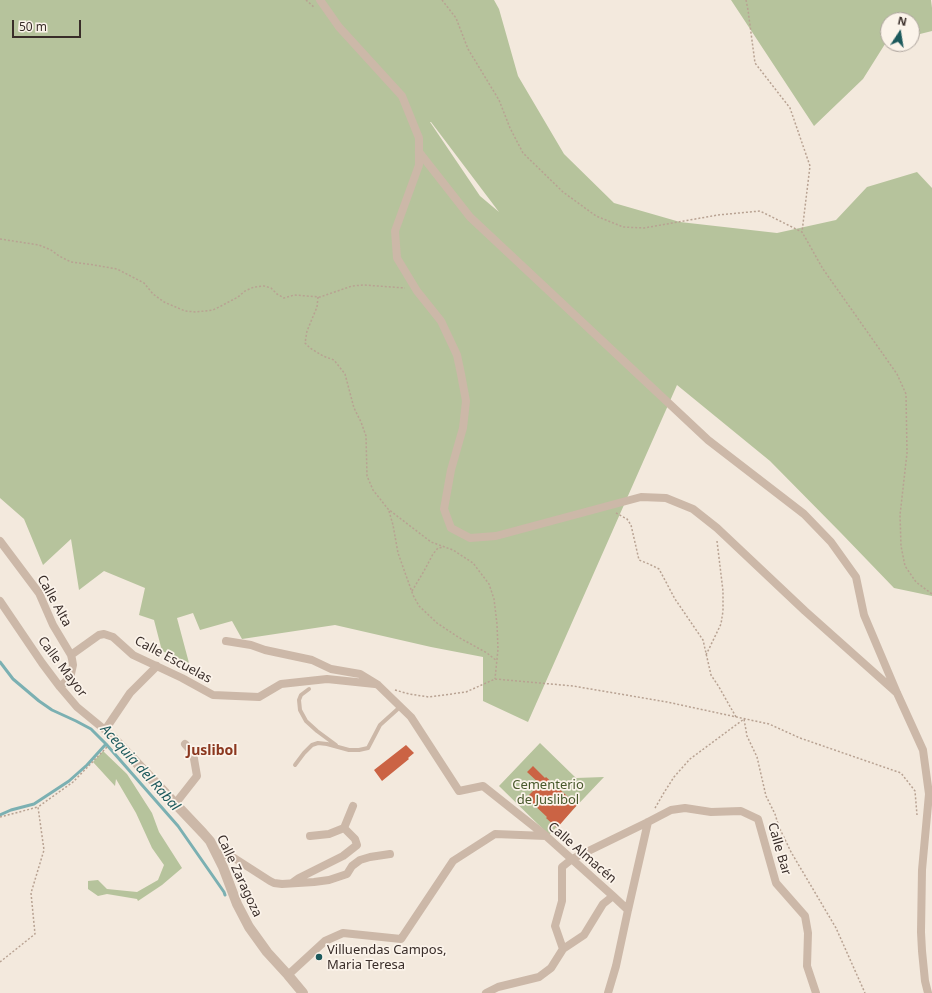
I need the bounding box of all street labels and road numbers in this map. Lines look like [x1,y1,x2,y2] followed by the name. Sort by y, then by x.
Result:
[33,572,75,630] street label: Calle Alta
[132,633,214,687] street label: Calle Escuelas
[34,634,90,700] street label: Calle Mayor
[545,819,619,887] street label: Calle Almacén
[764,821,794,877] street label: Calle Bar
[213,832,265,920] street label: Calle Zaragoza

